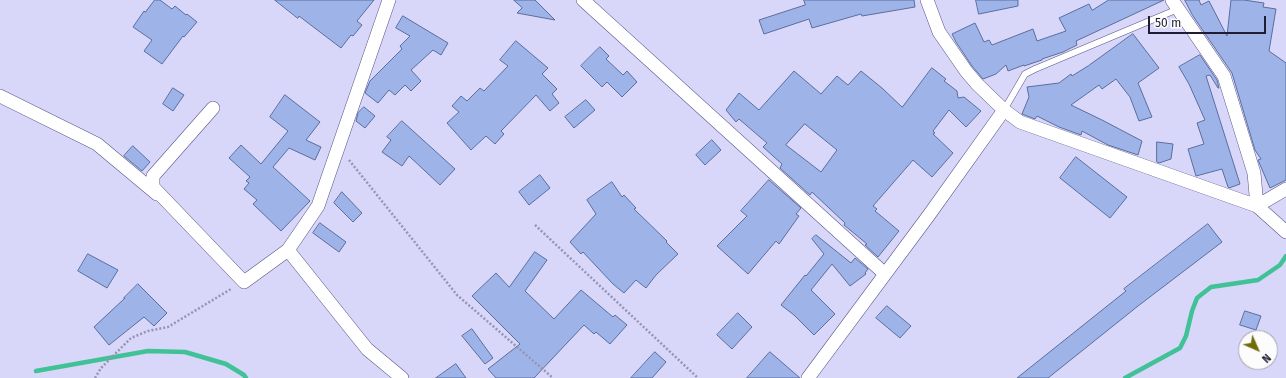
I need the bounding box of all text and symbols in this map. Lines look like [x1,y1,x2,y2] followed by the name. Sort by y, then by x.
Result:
[1150,8,1268,34] scale bar
[1155,16,1181,30] text: 50 m
[1238,330,1278,370] north arrow
[1259,351,1273,365] text: N

